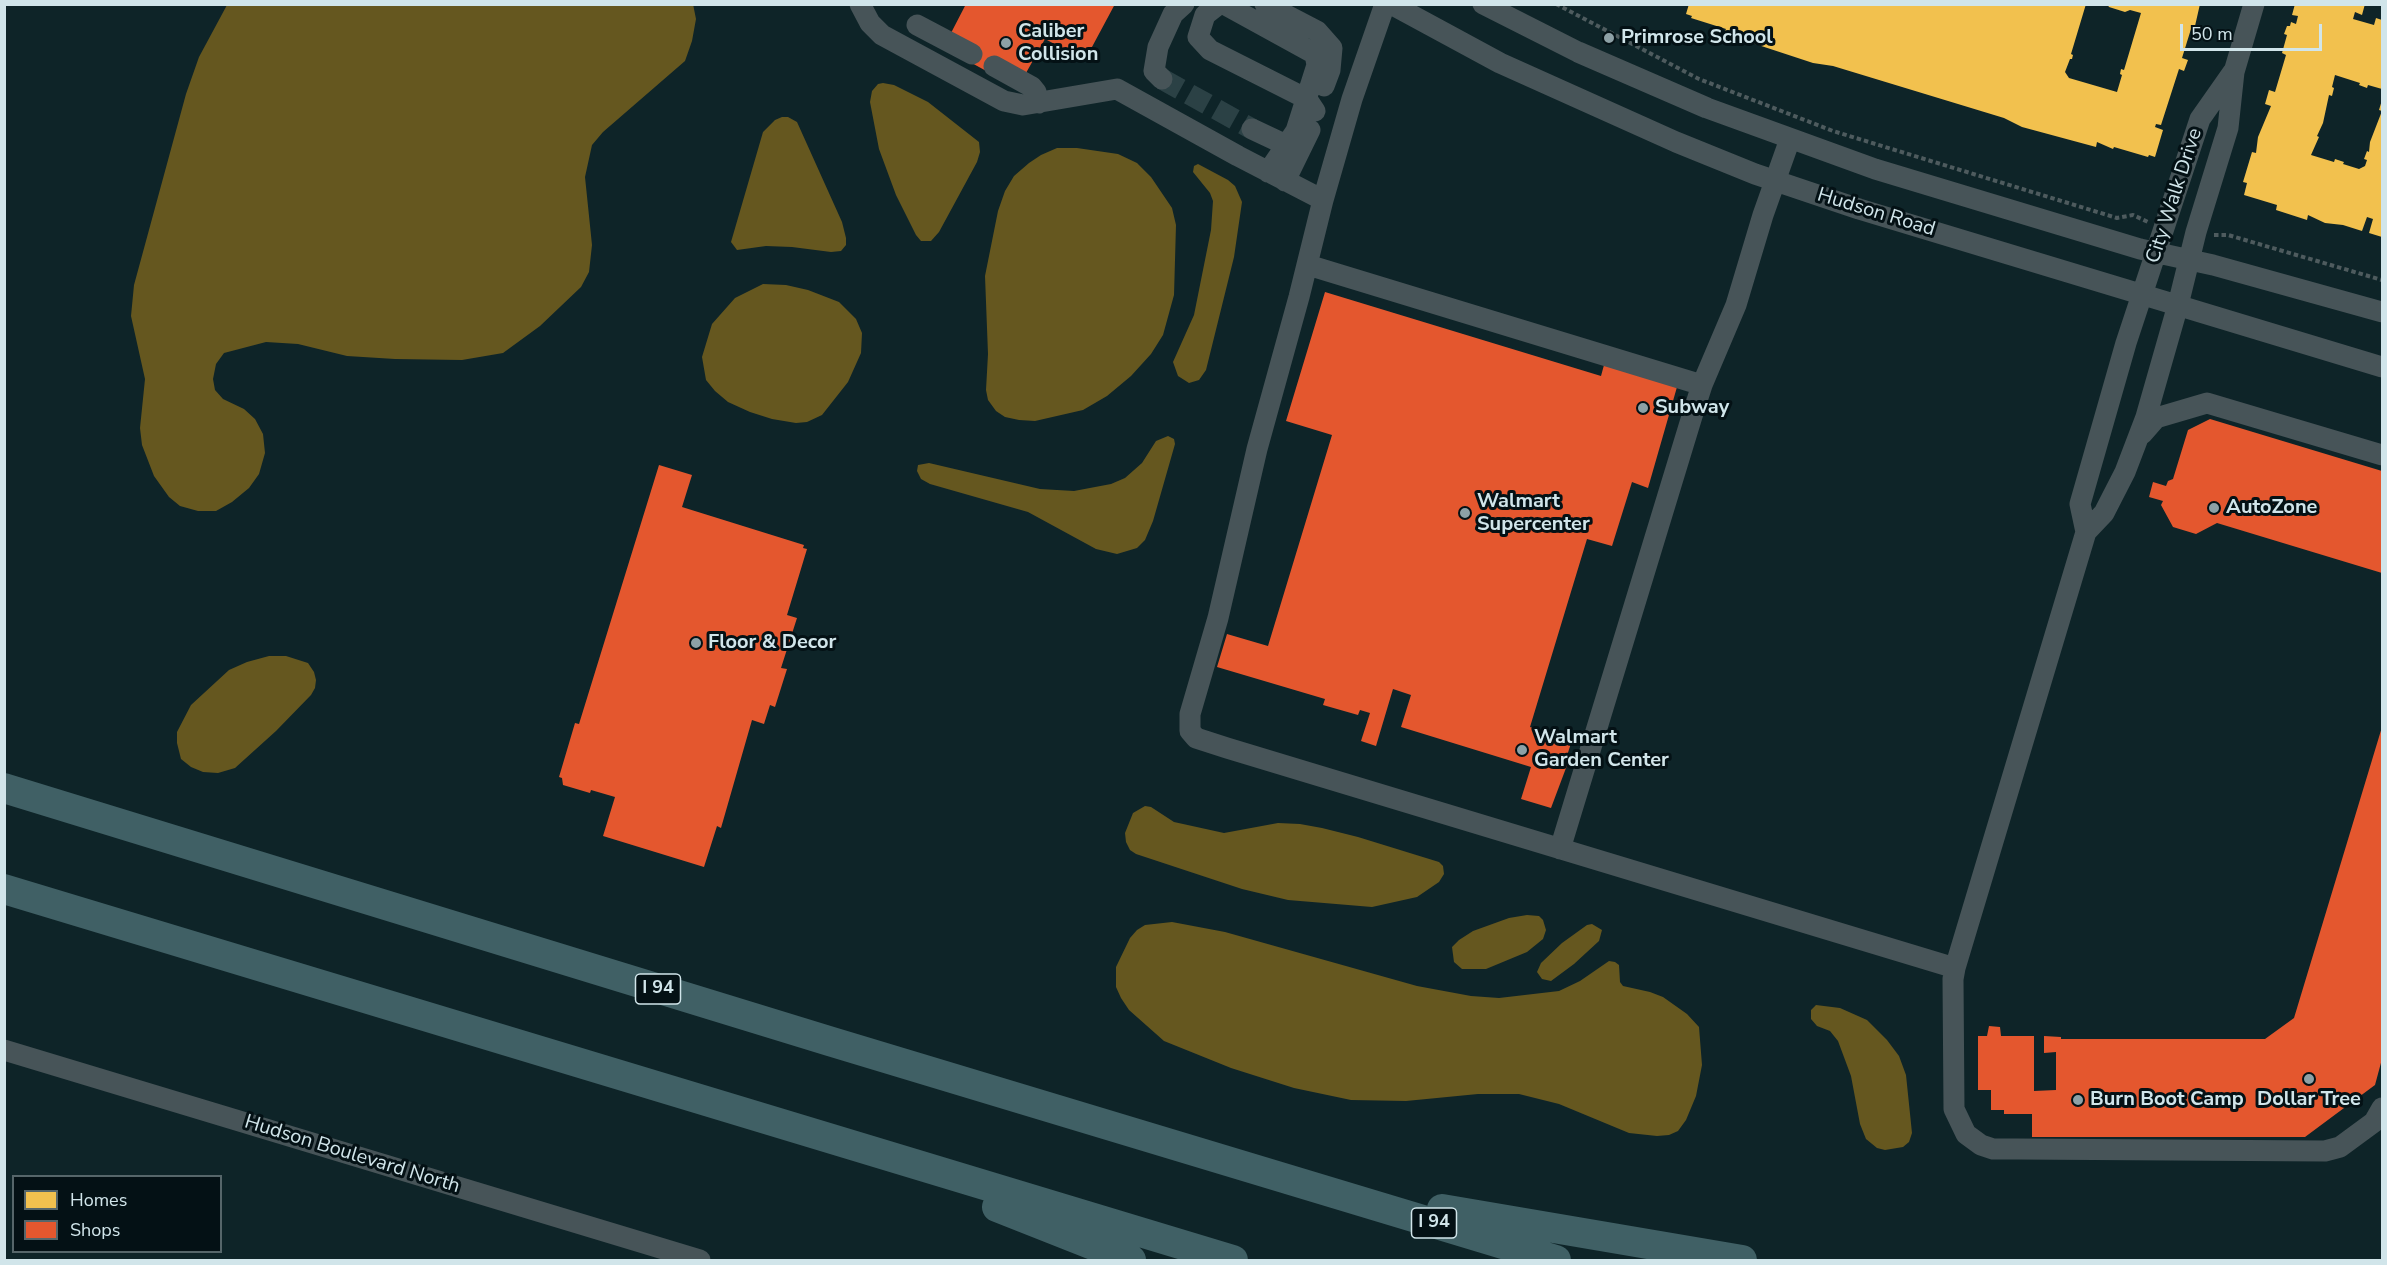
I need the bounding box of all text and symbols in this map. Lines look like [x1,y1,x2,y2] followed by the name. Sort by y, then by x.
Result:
[2183,12,2326,50] scale bar
[1018,20,1098,67] place label: Caliber Collision
[2191,22,2233,46] text: 50 m
[1621,26,1773,50] place label: Primrose School
[1602,31,1616,45] marker: Primrose School
[999,36,1013,50] marker: Caliber Collision
[2142,125,2208,267] street label: City Walk Drive
[1814,184,1938,242] street label: Hudson Road
[1655,396,1729,420] place label: Subway
[1636,401,1650,415] marker: Subway
[1477,490,1590,537] place label: Walmart Supercenter
[2226,496,2317,520] place label: AutoZone
[2207,501,2221,515] marker: AutoZone
[1458,506,1472,520] marker: Walmart Supercenter
[708,631,836,655] place label: Floor & Decor
[689,636,703,650] marker: Floor & Decor
[1534,726,1669,773] place label: Walmart Garden Center
[1515,743,1529,757] marker: Walmart Garden Center
[636,974,680,1004] road number: I 94
[2302,1072,2316,1086] marker: Dollar Tree
[2090,1088,2244,1112] place label: Burn Boot Camp
[2257,1088,2361,1112] place label: Dollar Tree
[2071,1093,2085,1107] marker: Burn Boot Camp
[241,1111,463,1199] street label: Hudson Boulevard North
[12,1175,222,1253] legend
[70,1188,127,1212] text: Homes
[1412,1208,1456,1238] road number: I 94
[70,1218,120,1242] text: Shops

